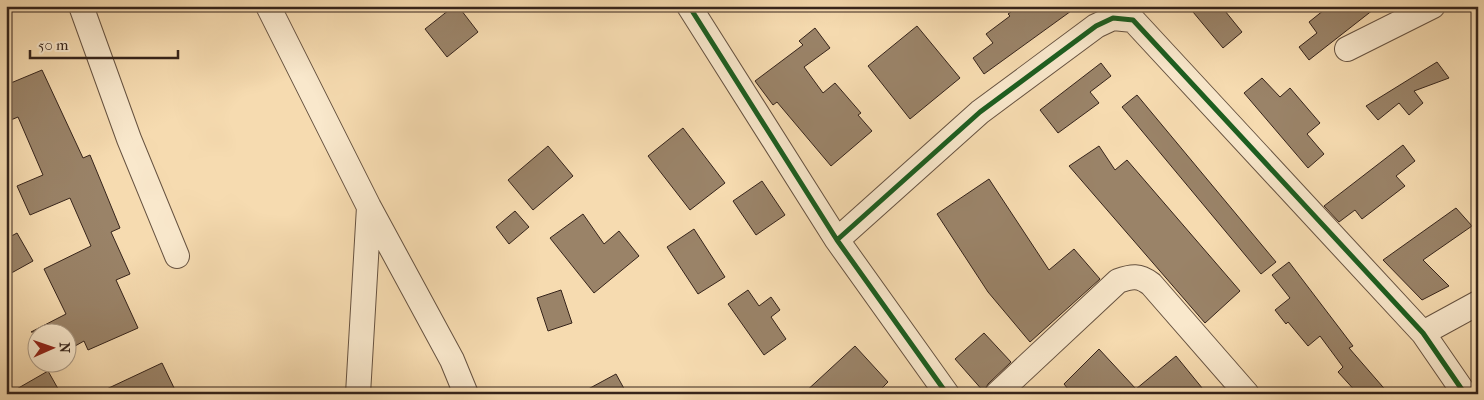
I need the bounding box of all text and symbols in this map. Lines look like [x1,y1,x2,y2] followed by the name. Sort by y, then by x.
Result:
[30,28,178,60] scale bar
[38,36,69,54] text: 50 m
[28,322,78,372] north arrow
[56,342,73,354] text: N

